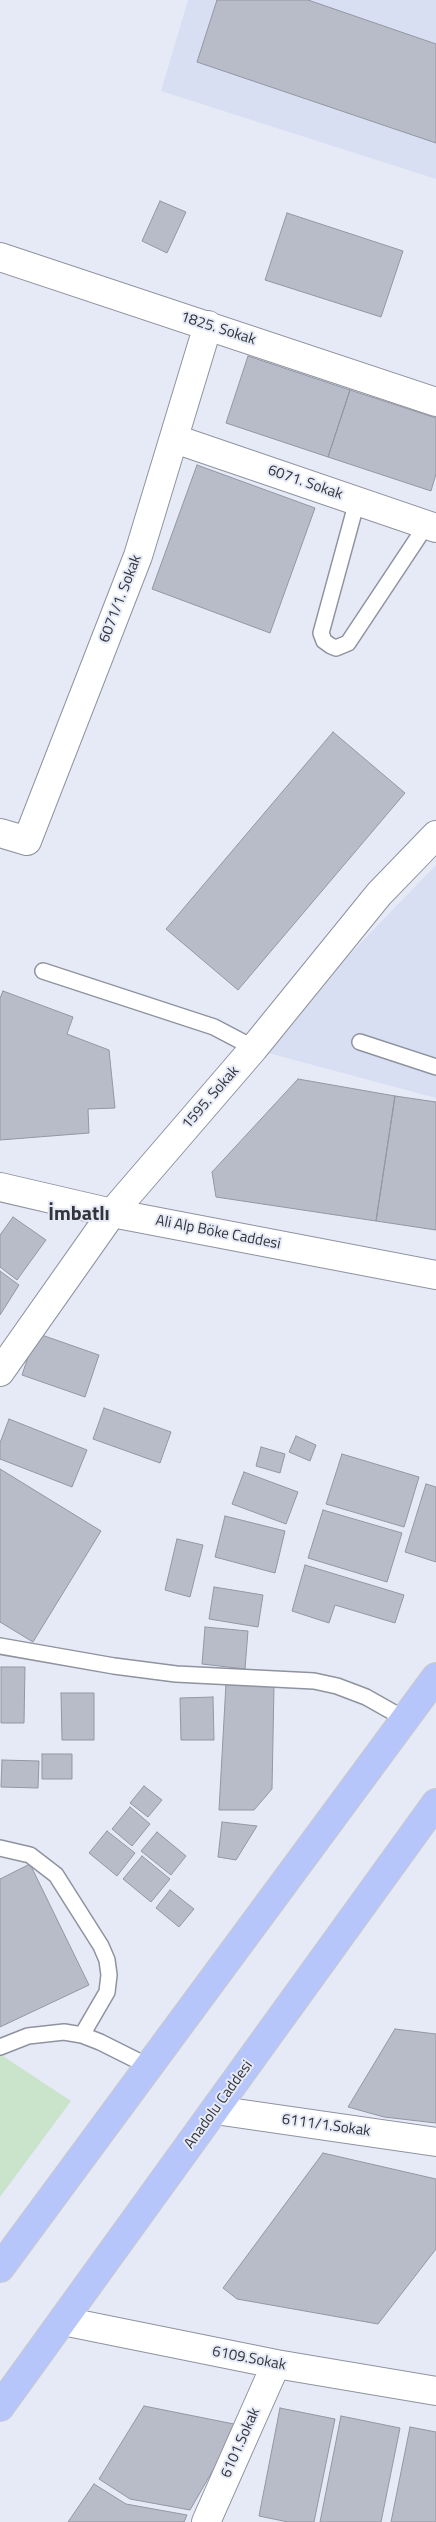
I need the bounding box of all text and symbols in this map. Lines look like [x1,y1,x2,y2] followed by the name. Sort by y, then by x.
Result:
[178,308,258,350] street label: 1825. Sokak
[265,462,345,504] street label: 6071. Sokak
[96,553,146,645] street label: 6071/1. Sokak
[179,1063,243,1133] street label: 1595. Sokak
[48,1203,110,1227] district label: İmbatlı
[154,1212,282,1254] street label: Ali Alp Böke Caddesi
[181,2057,257,2153] street label: Anadolu Caddesi
[281,2111,371,2141] street label: 6111/1.Sokak
[211,2343,287,2375] street label: 6109.Sokak
[218,2405,264,2481] street label: 6101.Sokak

